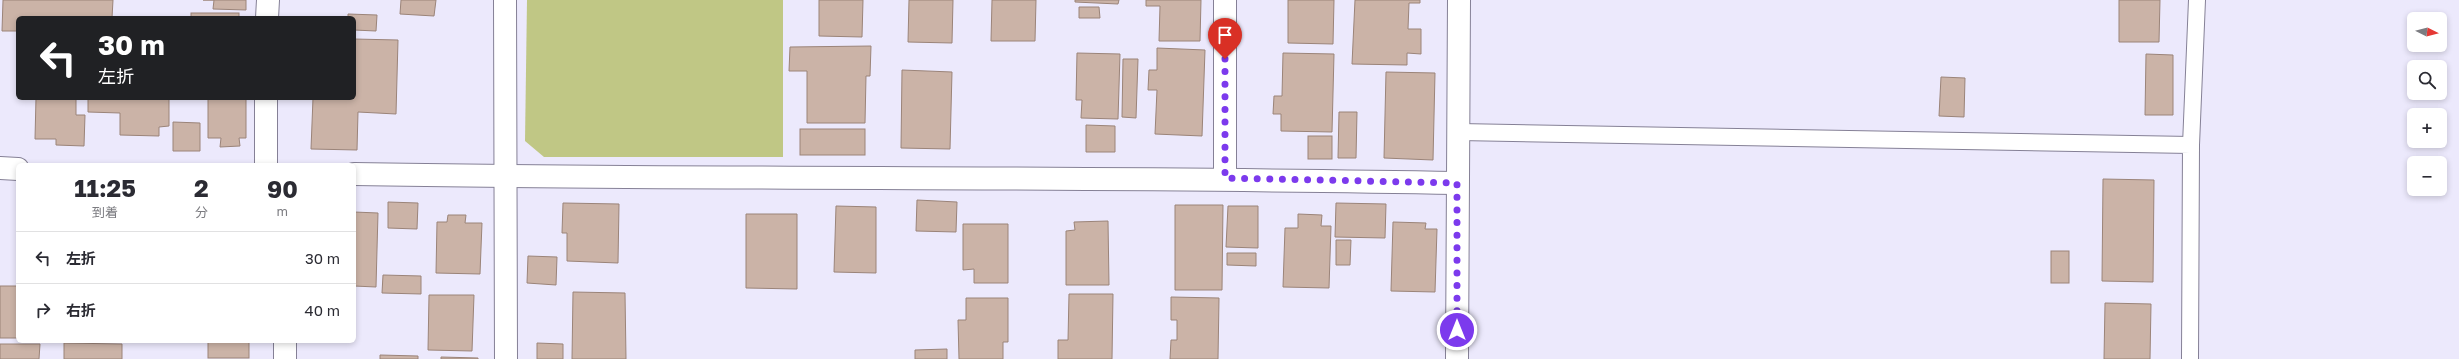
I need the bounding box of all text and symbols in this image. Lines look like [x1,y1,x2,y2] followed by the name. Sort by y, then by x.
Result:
[2407,12,2447,52] north arrow
[2407,12,2447,196] map controls
[1208,18,1242,59] pin
[1214,24,1236,46] icon: arrive
[98,28,165,61] text: 30 m
[32,32,84,84] icon: left
[2407,60,2447,100] button: search
[98,65,134,87] text: 左折
[2407,108,2447,148] button: +
[2407,156,2447,196] button: −
[74,173,136,202] text: 11:25
[194,173,209,202] text: 2
[267,174,298,203] text: 90
[277,203,288,219] text: m
[92,204,118,220] text: 到着
[195,204,208,220] text: 分
[32,247,54,269] icon: left
[66,249,96,267] text: 左折
[305,249,340,267] text: 30 m
[32,299,54,321] icon: right
[66,301,96,319] text: 右折
[305,301,340,319] text: 40 m
[1436,309,1478,351] position arrow

